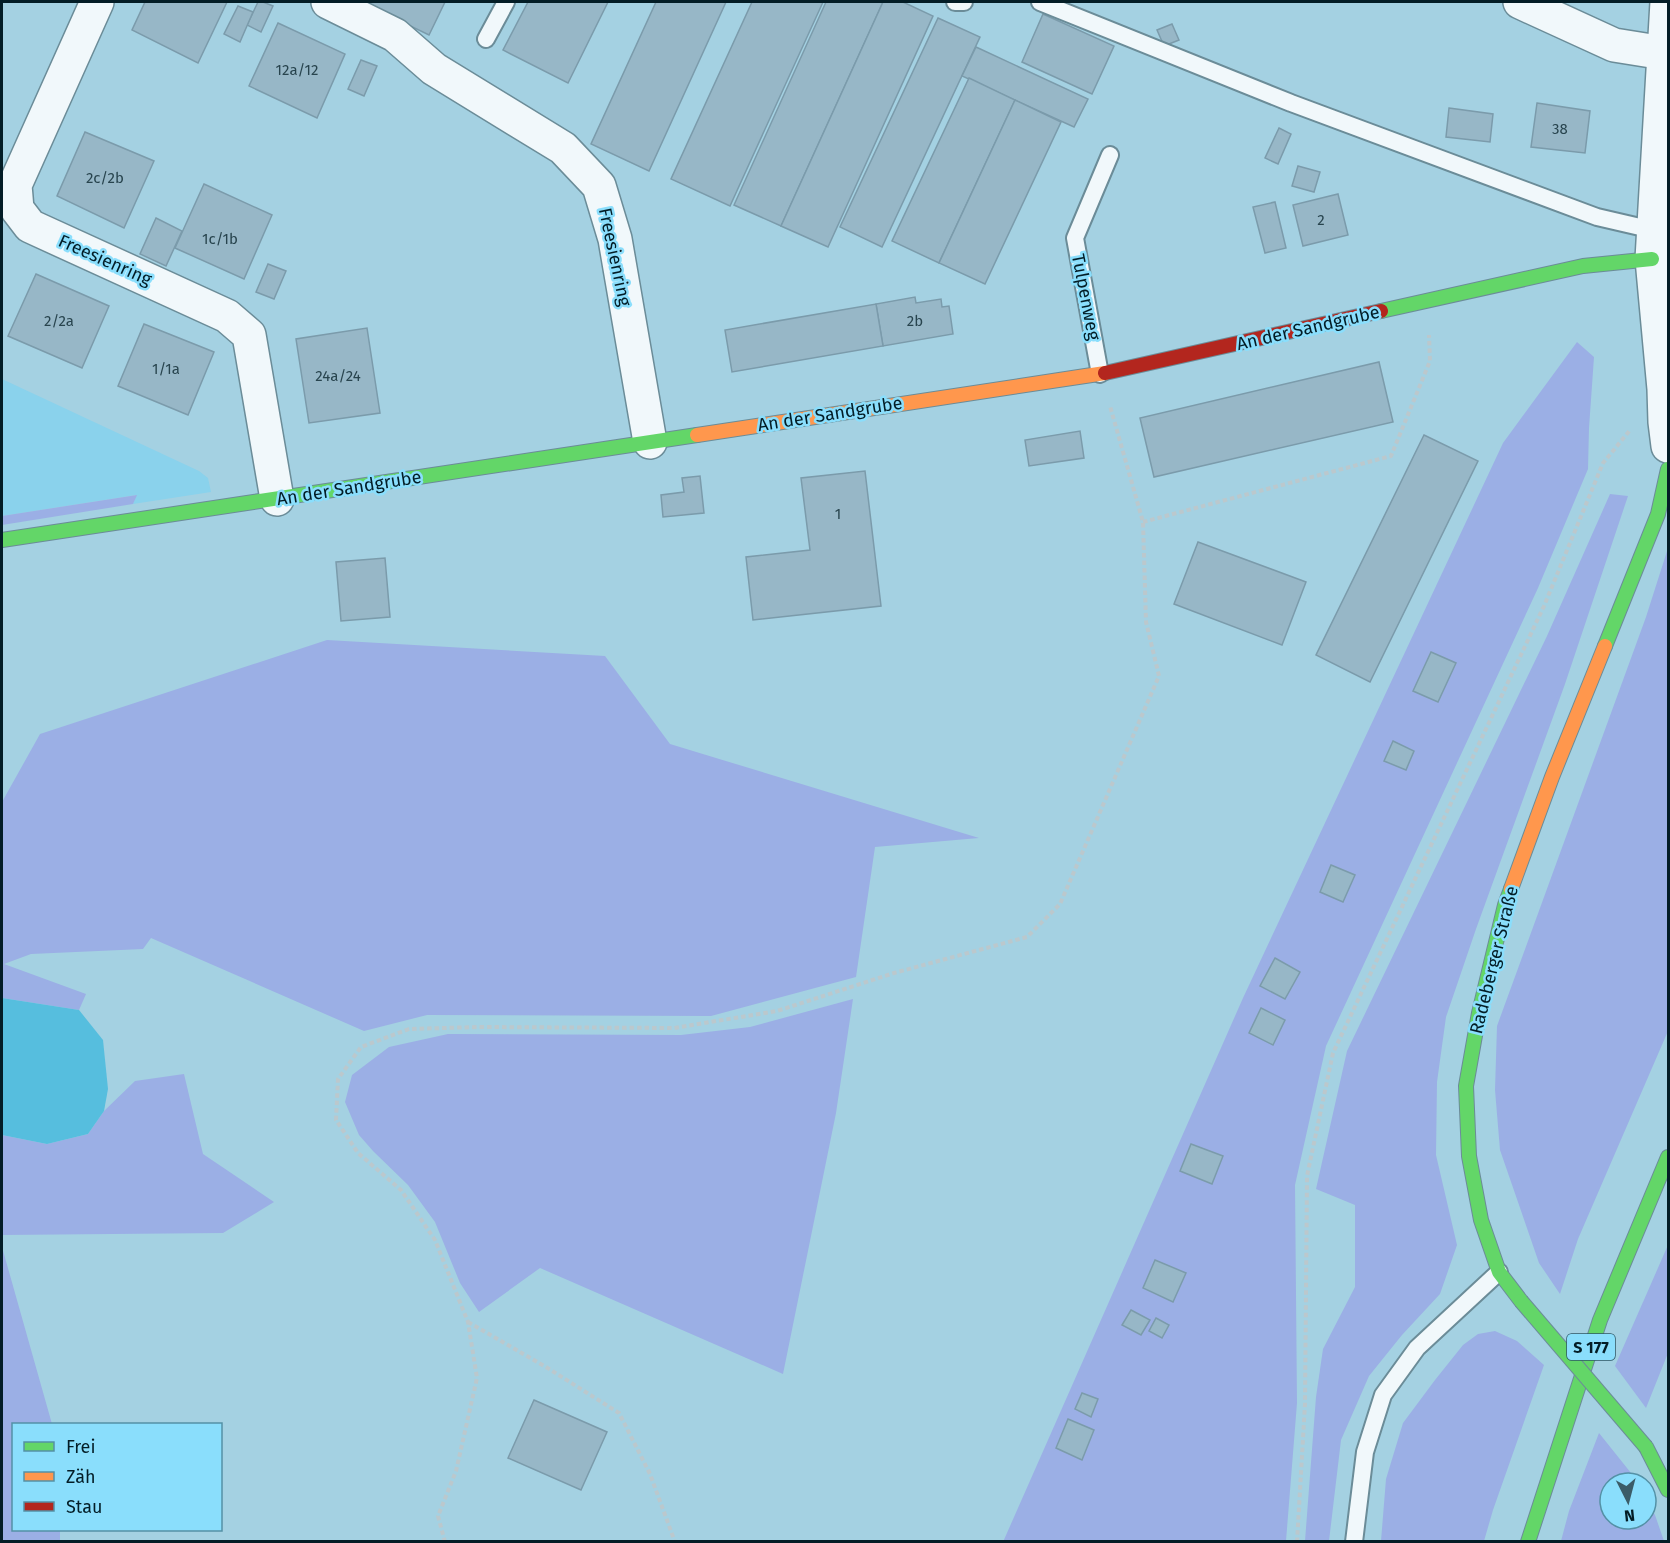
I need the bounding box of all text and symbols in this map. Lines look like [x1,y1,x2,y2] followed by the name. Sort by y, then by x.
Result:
[276,61,318,79] house number: 12a/12
[1552,120,1568,138] house number: 38
[86,169,124,187] house number: 2c/2b
[594,206,636,309] street label: Freesienring
[1317,211,1325,229] house number: 2
[55,230,156,291] street label: Freesienring
[202,230,238,248] house number: 1c/1b
[1067,252,1105,343] street label: Tulpenweg
[1234,301,1382,355] street label: An der Sandgrube
[44,312,74,330] house number: 2/2a
[907,312,923,330] house number: 2b
[152,360,180,378] house number: 1/1a
[315,367,361,385] house number: 24a/24
[756,392,904,436] street label: An der Sandgrube
[275,466,423,510] street label: An der Sandgrube
[835,505,841,523] house number: 1
[1465,884,1523,1036] street label: Radeberger Straße
[1567,1334,1615,1360] road number: S 177
[12,1423,222,1531] legend
[66,1436,96,1458] text: Frei
[66,1466,95,1488] text: Zäh
[1598,1471,1658,1531] north arrow
[66,1496,102,1518] text: Stau
[1623,1505,1636,1525] text: N

